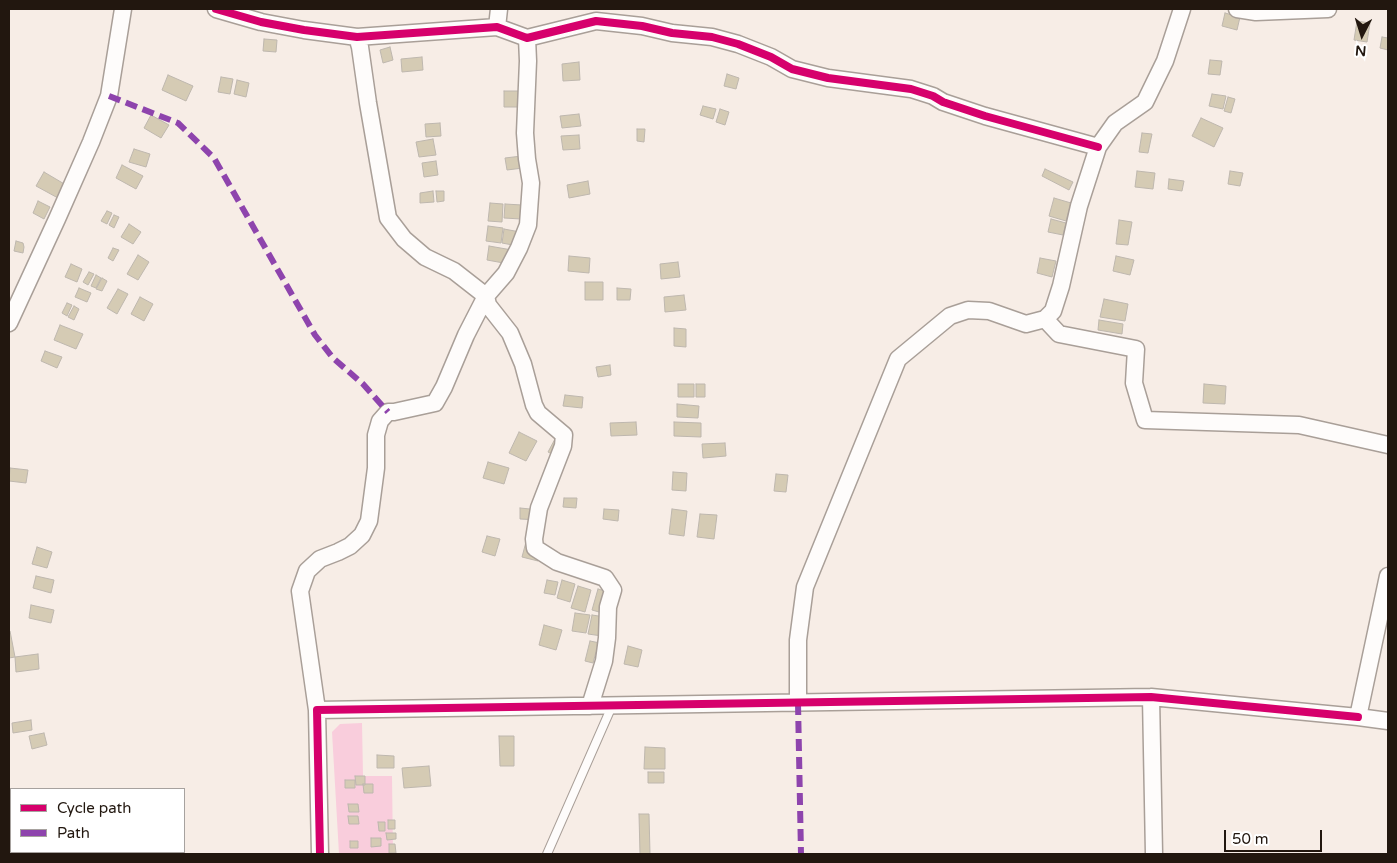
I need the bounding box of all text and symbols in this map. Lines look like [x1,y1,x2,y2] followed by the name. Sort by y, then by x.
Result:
[1337,10,1387,60] north arrow
[1354,41,1367,59] text: N
[10,788,185,853] legend
[57,799,131,817] text: Cycle path
[1227,820,1324,852] scale bar
[57,824,90,842] text: Path
[1232,830,1269,848] text: 50 m

